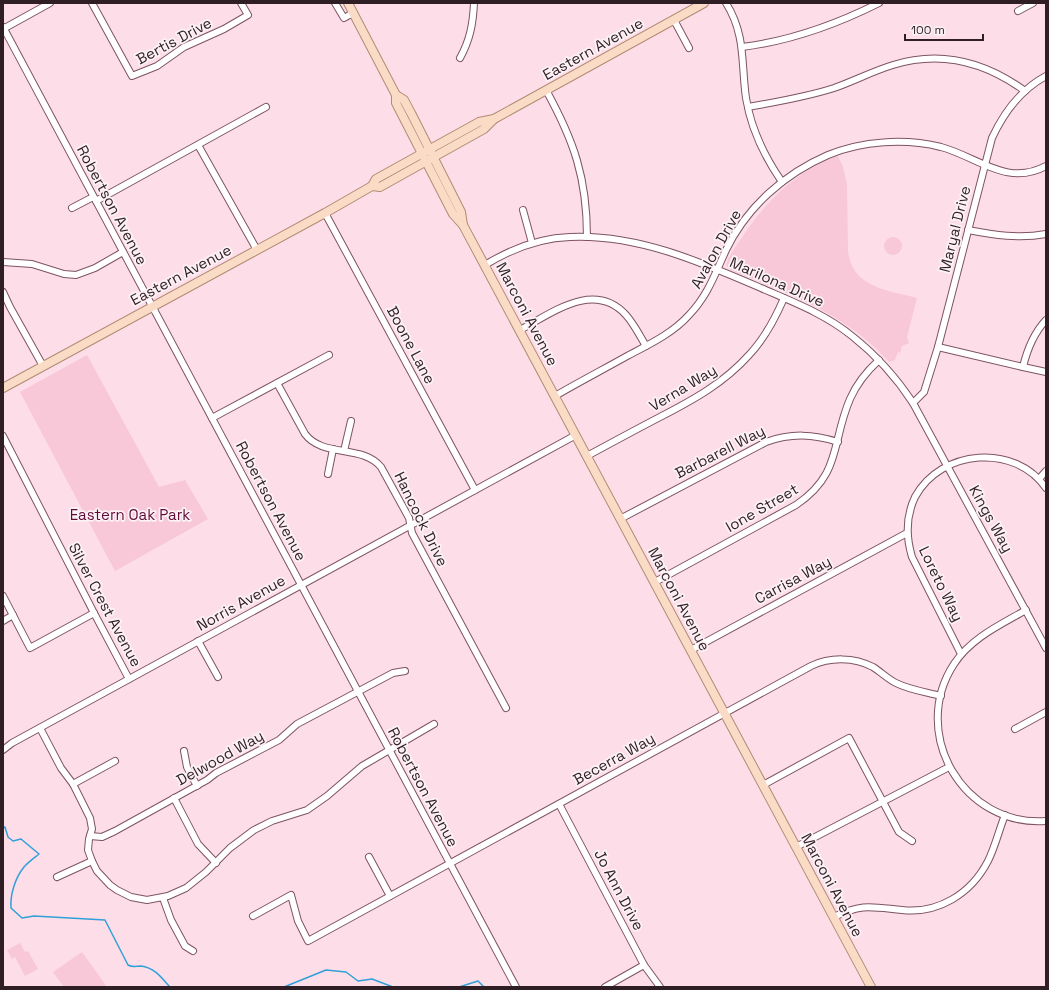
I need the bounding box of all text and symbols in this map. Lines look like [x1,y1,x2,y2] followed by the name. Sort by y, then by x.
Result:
[133,13,215,68] street label: Bertis Drive
[539,13,646,84] street label: Eastern Avenue
[905,16,983,42] scale bar
[911,22,945,38] text: 100 m
[73,142,152,268] street label: Robertson Avenue
[935,184,974,274] street label: Maryal Drive
[686,206,745,292] street label: Avalon Drive
[127,240,235,309] street label: Eastern Avenue
[727,252,828,311] street label: Marilona Drive
[492,259,563,369] street label: Marconi Avenue
[383,303,440,387] street label: Boone Lane
[646,360,720,415] street label: Verna Way
[672,421,768,482] street label: Barbarell Way
[232,438,311,564] street label: Robertson Avenue
[390,468,453,569] street label: Hancock Drive
[722,479,802,536] street label: Ione Street
[965,482,1018,556] street label: Kings Way
[70,505,190,524] park label: Eastern Oak Park
[65,539,146,670] street label: Silver Crest Avenue
[915,543,968,625] street label: Loreto Way
[644,544,715,654] street label: Marconi Avenue
[751,551,834,608] street label: Carrisa Way
[193,570,289,635] street label: Norris Avenue
[384,724,463,850] street label: Robertson Avenue
[173,726,267,789] street label: Delwood Way
[570,728,658,789] street label: Becerra Way
[797,830,868,940] street label: Marconi Avenue
[590,846,649,934] street label: Jo Ann Drive

